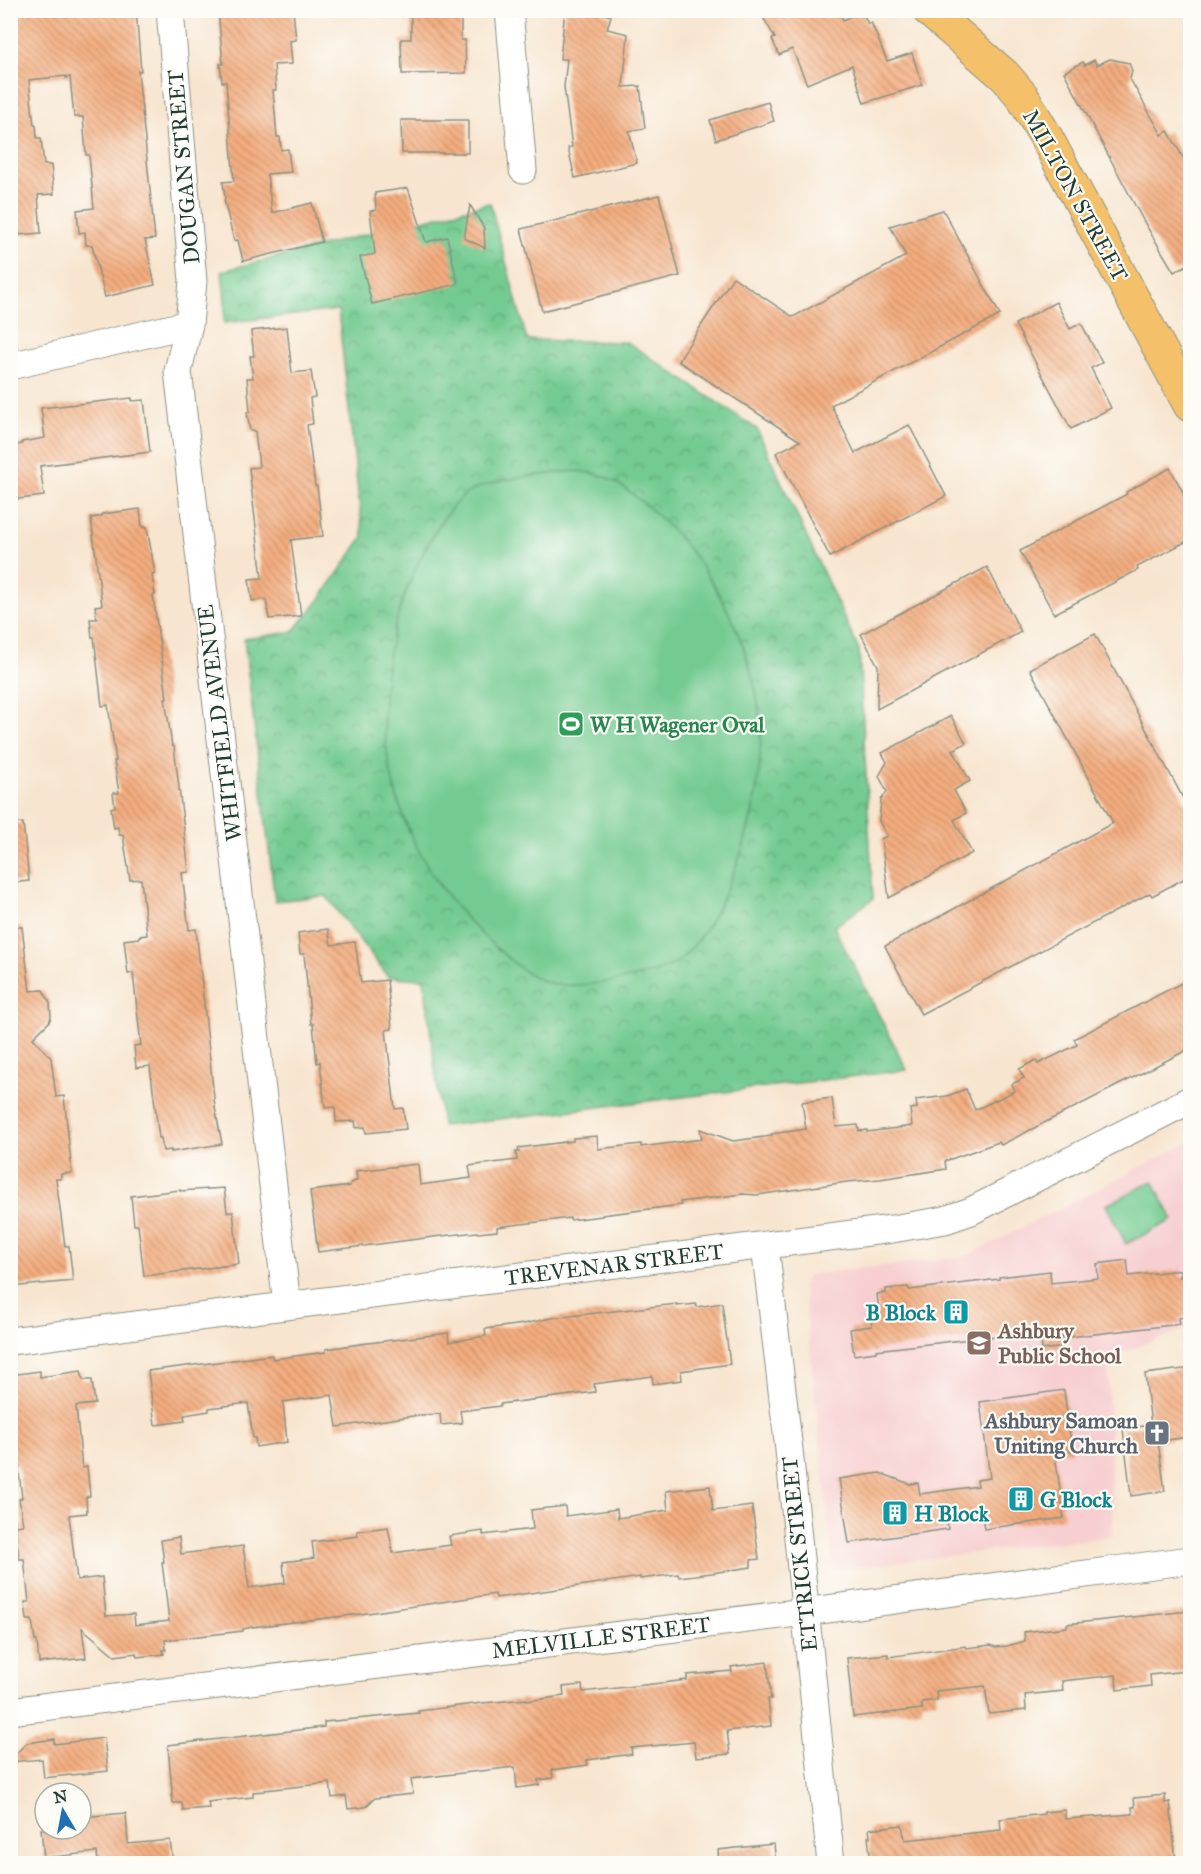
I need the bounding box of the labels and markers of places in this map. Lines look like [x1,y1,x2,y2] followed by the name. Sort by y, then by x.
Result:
[556,709,586,739] sports icon: W H Wagener Oval
[590,711,766,738] place label: W H Wagener Oval
[941,1297,971,1327] building icon: B Block
[866,1299,937,1326] place label: B Block
[996,1317,1122,1369] place label: Ashbury Public School
[964,1328,994,1358] school or university icon: Ashbury Public School
[983,1407,1139,1459] place label: Ashbury Samoan Uniting Church
[1142,1418,1172,1448] church icon: Ashbury Samoan Uniting Church
[1006,1484,1036,1514] building icon: G Block
[1040,1486,1113,1513] place label: G Block
[880,1498,910,1528] building icon: H Block
[914,1500,990,1527] place label: H Block

